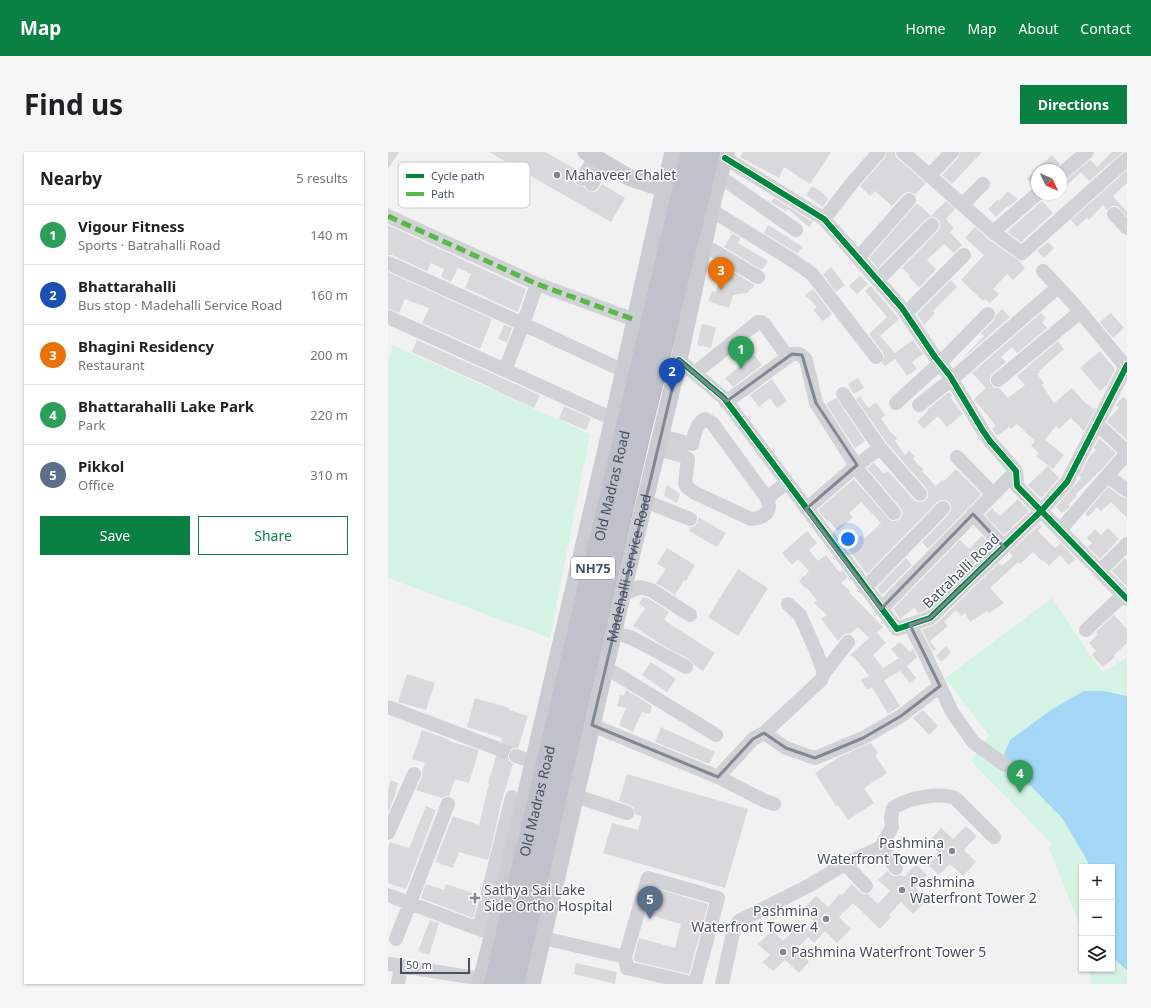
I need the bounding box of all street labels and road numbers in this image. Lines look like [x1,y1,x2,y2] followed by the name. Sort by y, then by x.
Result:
[589,428,634,543] street label: Old Madras Road
[602,492,655,644] street label: Madehalli Service Road
[918,529,1003,612] street label: Batrahalli Road
[571,557,615,579] road number: NH75
[515,744,559,858] street label: Old Madras Road

